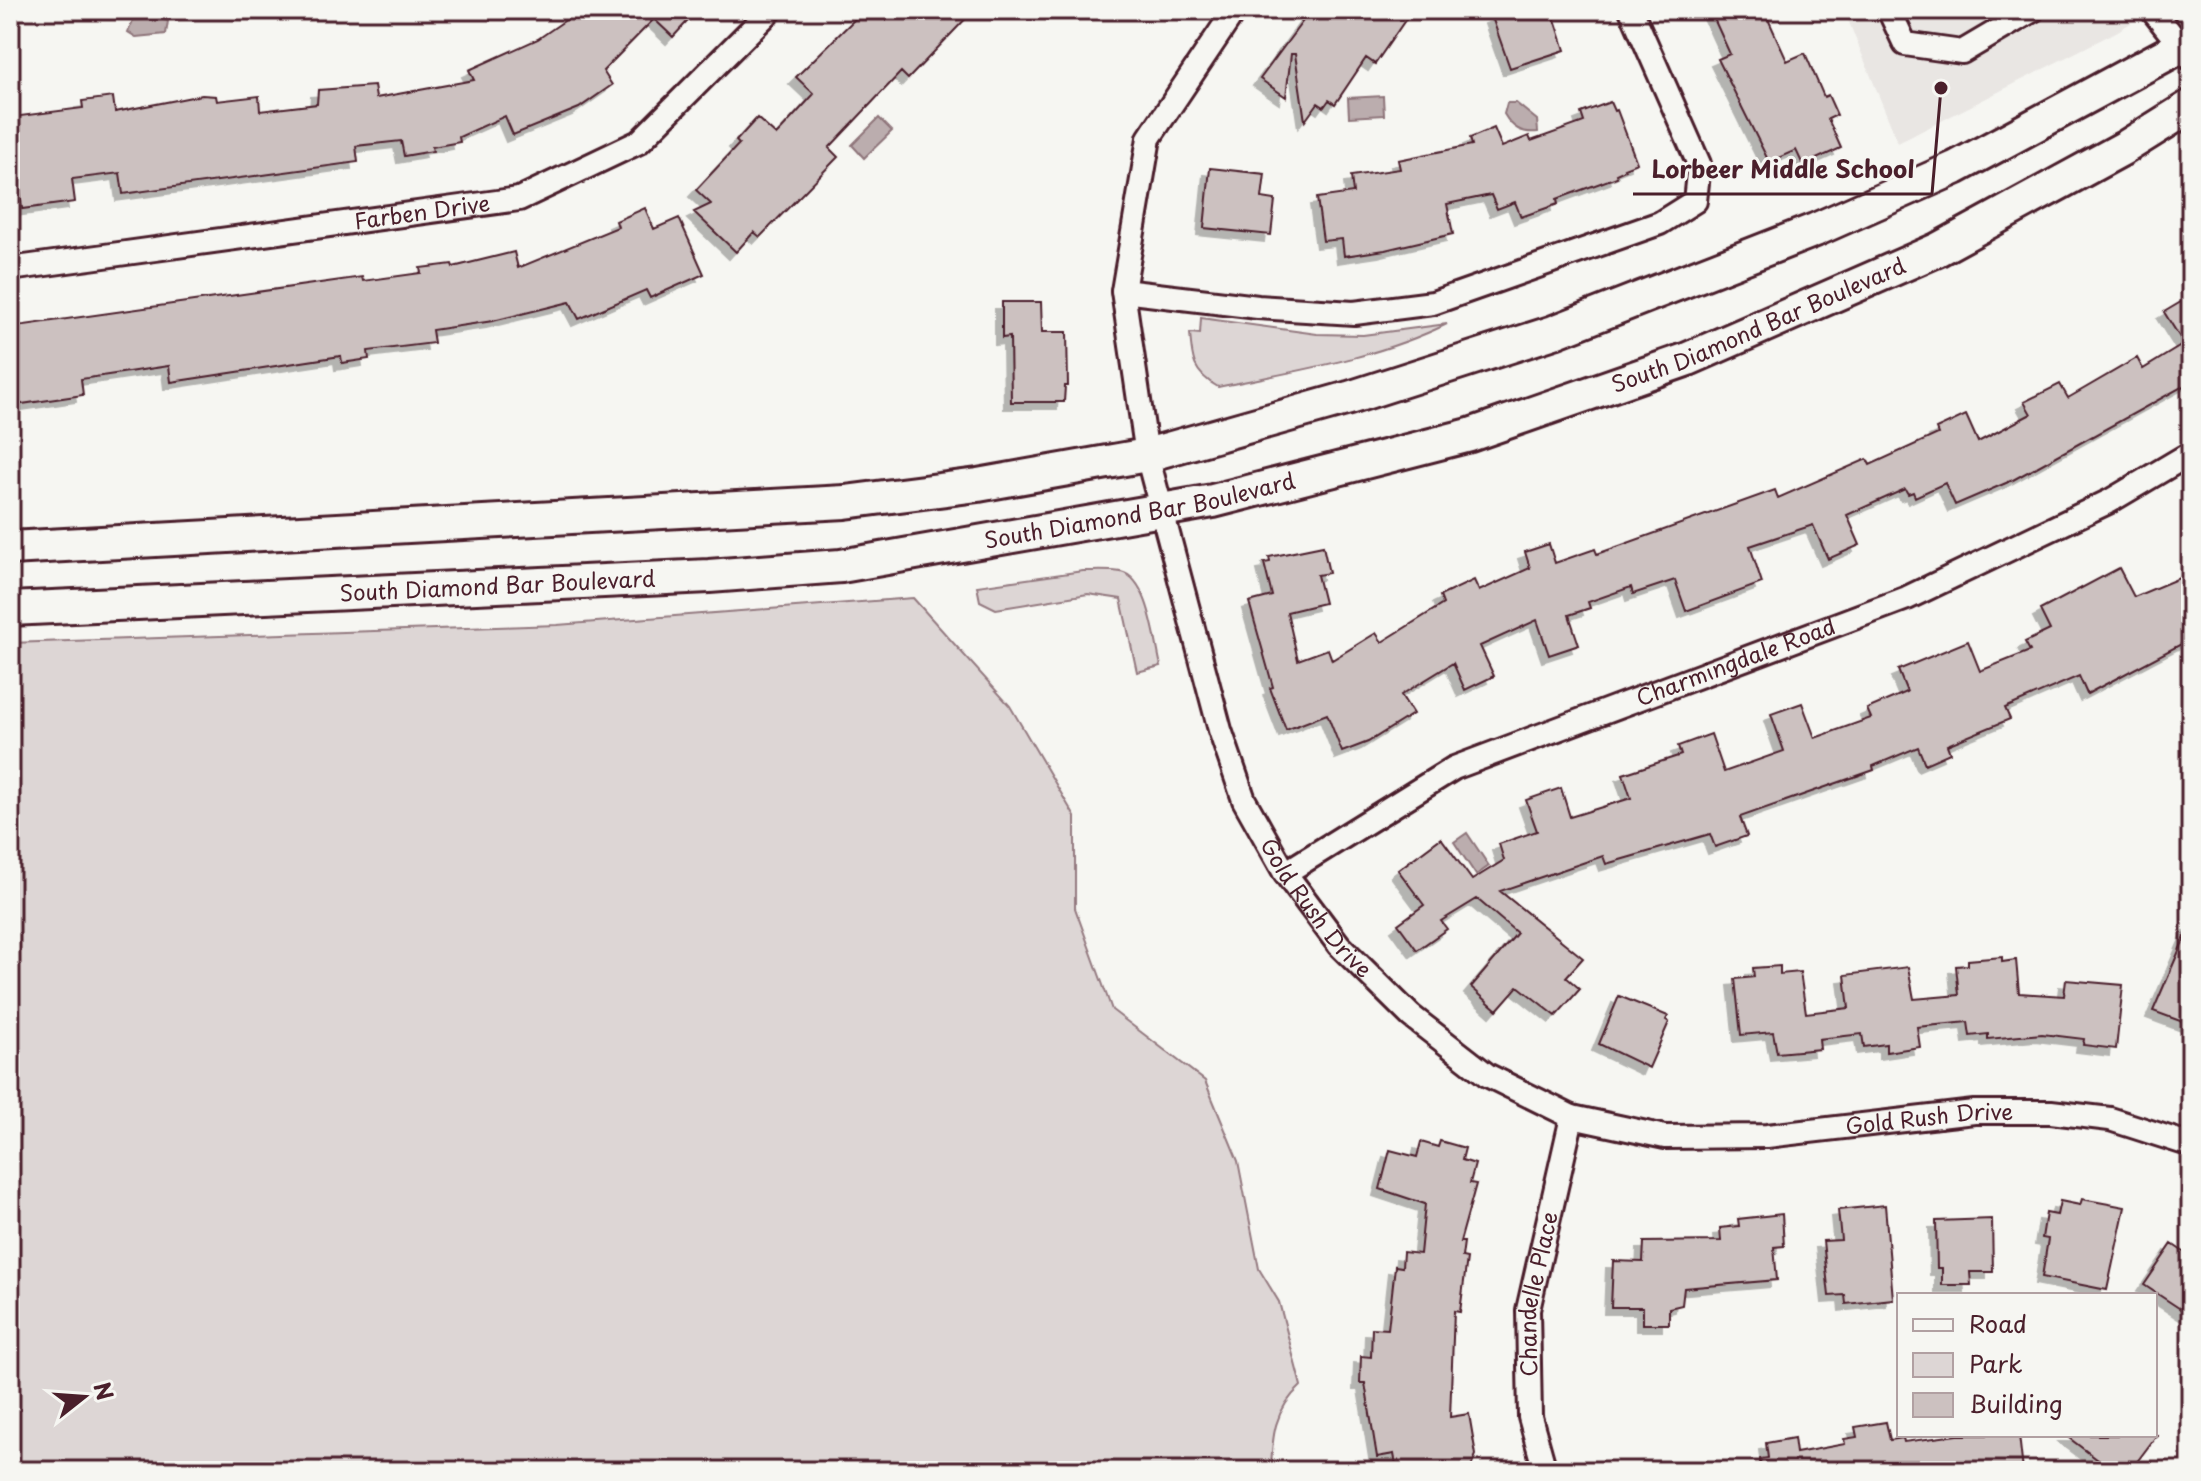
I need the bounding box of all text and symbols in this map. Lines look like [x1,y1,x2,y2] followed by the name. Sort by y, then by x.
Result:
[1633,146,1932,194] callout: Lorbeer Middle School
[1651,150,1915,186] text: Lorbeer Middle School
[352,185,492,236] street label: Farben Drive
[1607,248,1910,400] street label: South Diamond Bar Boulevard
[982,463,1298,556] street label: South Diamond Bar Boulevard
[339,561,656,608] street label: South Diamond Bar Boulevard
[1631,608,1840,713] street label: Charmingdale Road
[1253,831,1381,984] street label: Gold Rush Drive
[1843,1094,2013,1142] street label: Gold Rush Drive
[1510,1208,1565,1377] street label: Chandelle Place
[1897,1293,2157,1437] legend
[1969,1305,2027,1341] text: Road
[1969,1345,2023,1381] text: Park
[44,1357,124,1437] north arrow
[86,1378,123,1404] text: N
[1969,1385,2063,1421] text: Building

